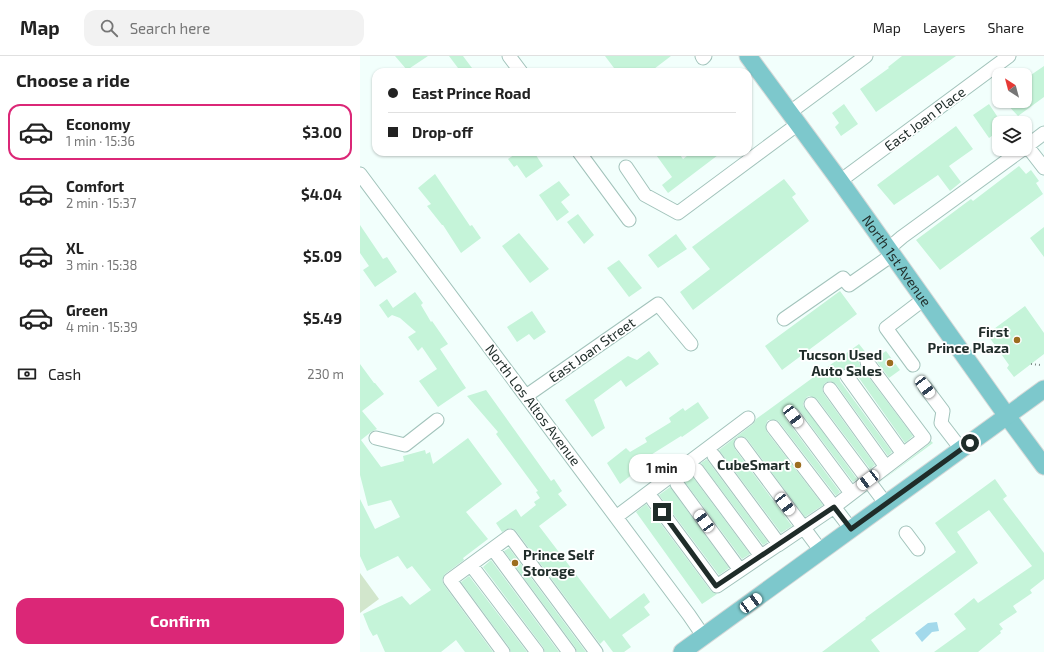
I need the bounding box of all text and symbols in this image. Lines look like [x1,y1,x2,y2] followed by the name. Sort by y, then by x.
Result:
[84,10,364,46] search box
[20,16,60,39] text: Map
[98,17,120,39] icon: search
[130,19,210,37] text: Search here
[873,19,901,36] text: Map
[923,19,965,36] text: Layers
[987,19,1024,36] text: Share
[992,68,1032,108] north arrow
[992,68,1032,156] map controls
[16,69,130,91] text: Choose a ride
[881,83,968,155] street label: East Joan Place
[412,84,531,102] text: East Prince Road
[18,114,54,150] icon: car
[66,115,131,133] text: Economy
[992,116,1032,156] button: layers
[302,123,342,141] text: $3.00
[412,123,473,141] text: Drop-off
[66,133,135,149] text: 1 min · 15:36
[18,176,54,212] icon: car
[66,177,124,195] text: Comfort
[301,185,342,203] text: $4.04
[66,195,136,211] text: 2 min · 15:37
[859,212,935,309] street label: North 1st Avenue
[18,238,54,274] icon: car
[66,239,84,257] text: XL
[303,247,342,265] text: $5.09
[66,257,138,273] text: 3 min · 15:38
[18,300,54,336] icon: car
[66,301,108,319] text: Green
[303,309,342,327] text: $5.49
[545,314,638,386] street label: East Joan Street
[66,319,138,335] text: 4 min · 15:39
[928,323,1009,356] place label: First Prince Plaza
[1012,335,1022,345] marker: First Prince Plaza
[482,341,585,469] street label: North Los Altos Avenue
[799,346,882,379] place label: Tucson Used Auto Sales
[885,358,895,368] marker: Tucson Used Auto Sales
[16,363,38,385] icon: cash
[48,365,81,383] text: Cash
[307,366,344,382] text: 230 m
[913,374,937,400] car
[781,403,805,429] car
[961,434,979,452] route start
[629,454,695,482] callout: 1 min
[717,456,790,473] place label: CubeSmart
[646,460,678,476] text: 1 min
[793,460,803,470] marker: CubeSmart
[855,468,881,492] car
[773,491,797,517] car
[653,503,671,521] route end
[692,508,716,534] car
[523,546,594,579] place label: Prince Self Storage
[510,558,520,568] marker: Prince Self Storage
[738,591,764,615] car
[16,598,344,644] button: Confirm

